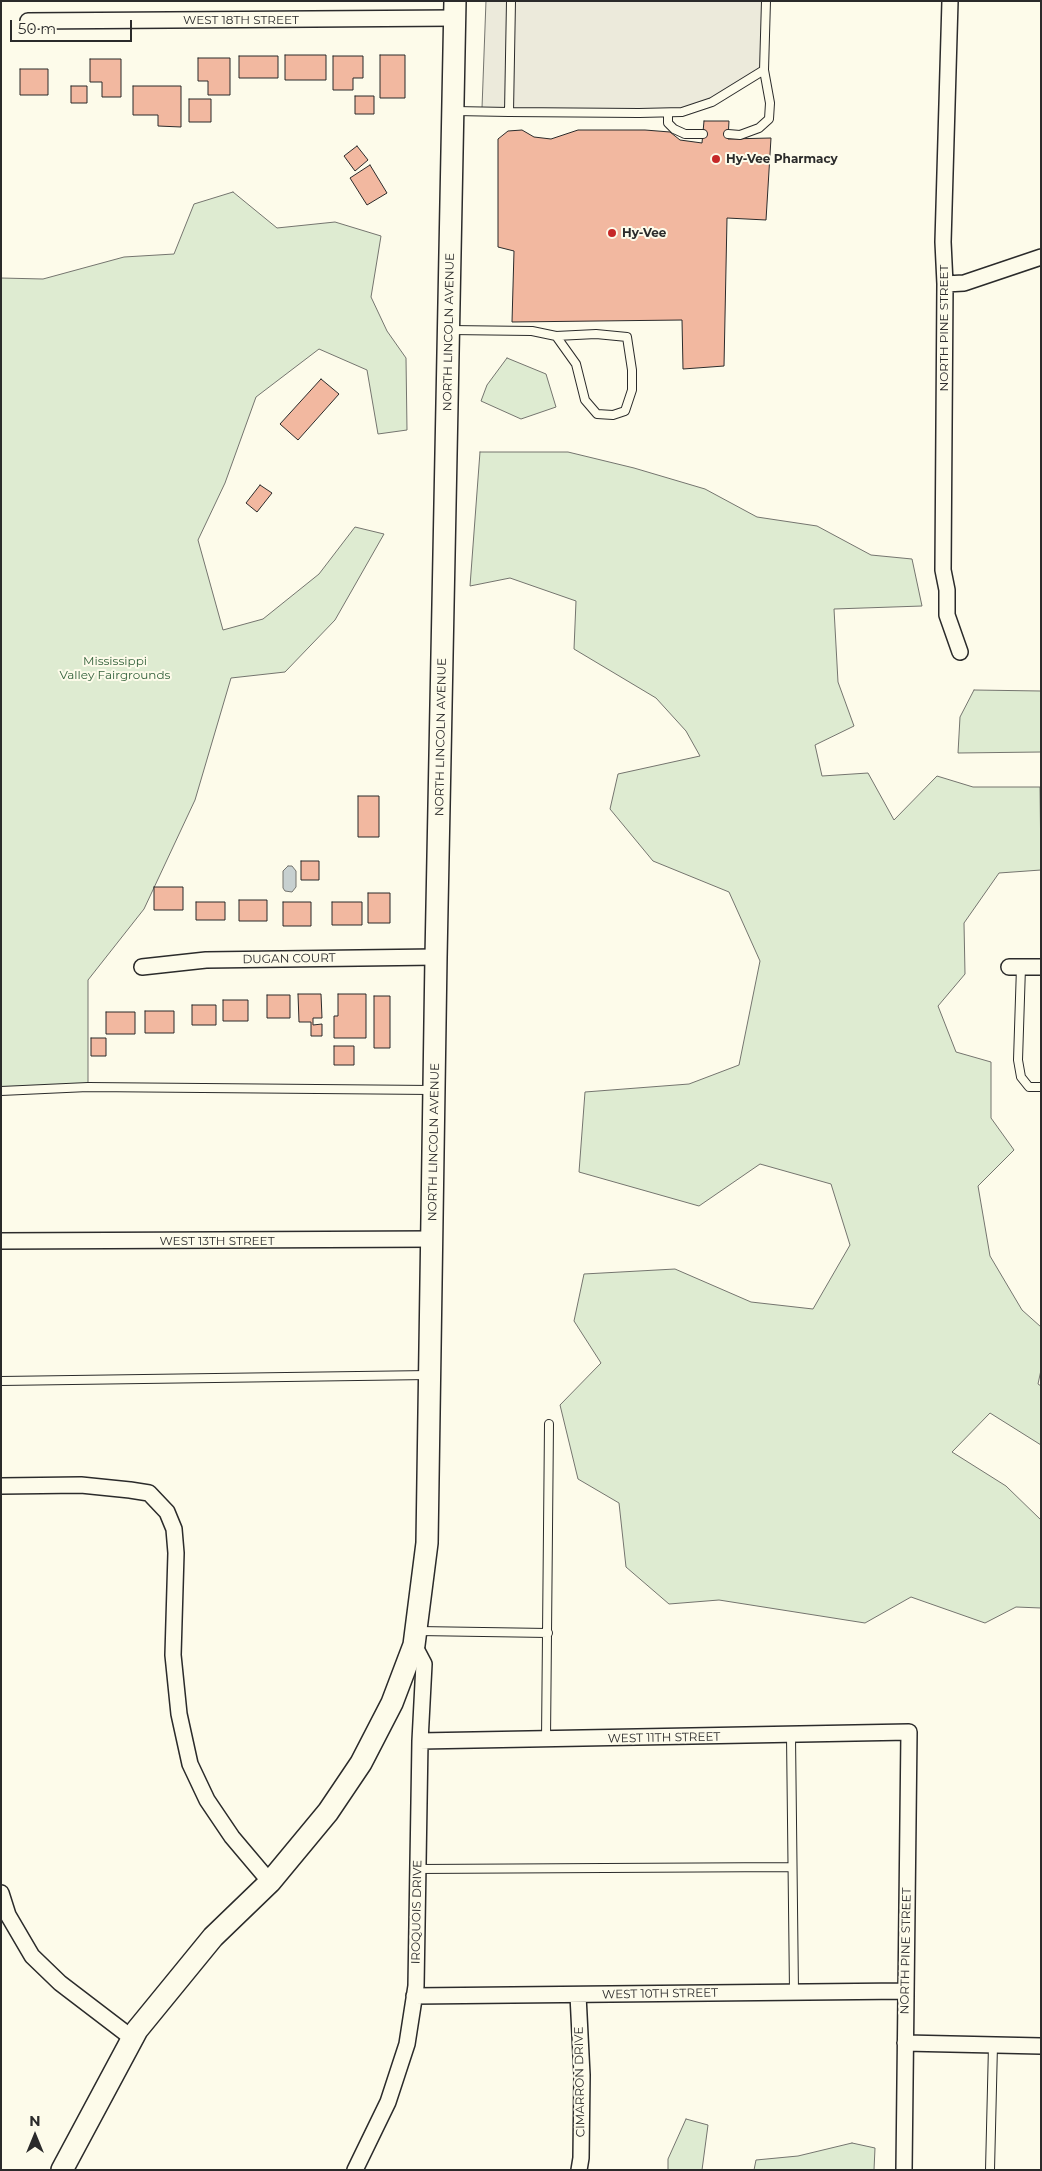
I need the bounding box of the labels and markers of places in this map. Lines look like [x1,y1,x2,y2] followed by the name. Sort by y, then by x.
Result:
[726,152,838,166] place label: Hy-Vee Pharmacy
[710,153,722,165] marker: Hy-Vee Pharmacy
[622,226,666,240] place label: Hy-Vee
[606,227,618,239] marker: Hy-Vee

